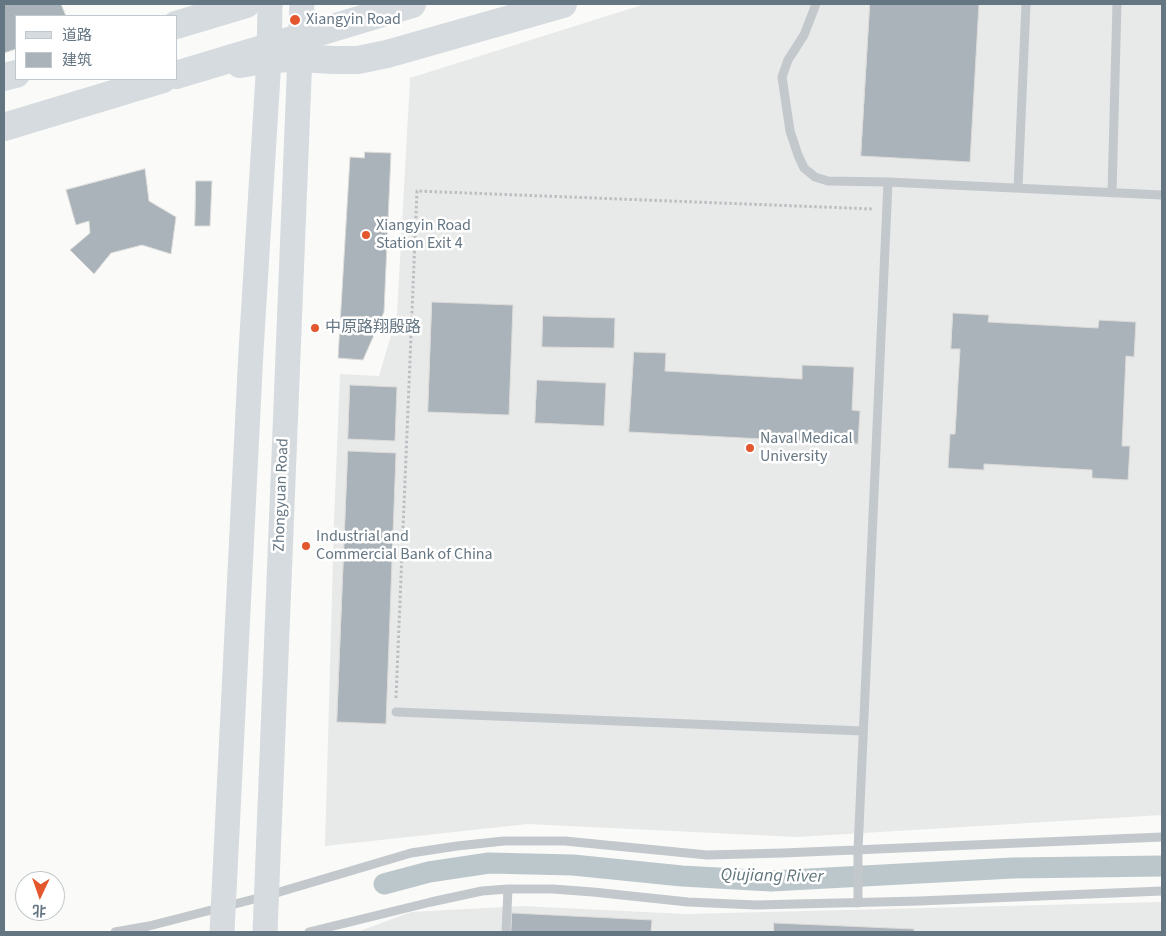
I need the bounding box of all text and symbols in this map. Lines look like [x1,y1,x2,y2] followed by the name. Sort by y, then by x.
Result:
[306,10,401,30] place label: Xiangyin Road
[288,13,302,27] marker: Xiangyin Road
[15,15,178,80] legend
[62,25,92,46] text: 道路
[62,50,92,71] text: 建筑
[376,216,471,254] place label: Xiangyin Road Station Exit 4
[360,229,372,241] marker: Xiangyin Road Station Exit 4
[325,318,421,338] place label: 中原路翔殷路
[309,322,321,334] marker: 中原路翔殷路
[760,429,853,467] place label: Naval Medical University
[270,438,294,552] street label: Zhongyuan Road
[744,442,756,454] marker: Naval Medical University
[316,527,493,565] place label: Industrial and Commercial Bank of China
[300,540,312,552] marker: Industrial and Commercial Bank of China
[720,865,824,889] water label: Qiujiang River
[15,871,65,921] north arrow
[32,900,47,920] text: 北

